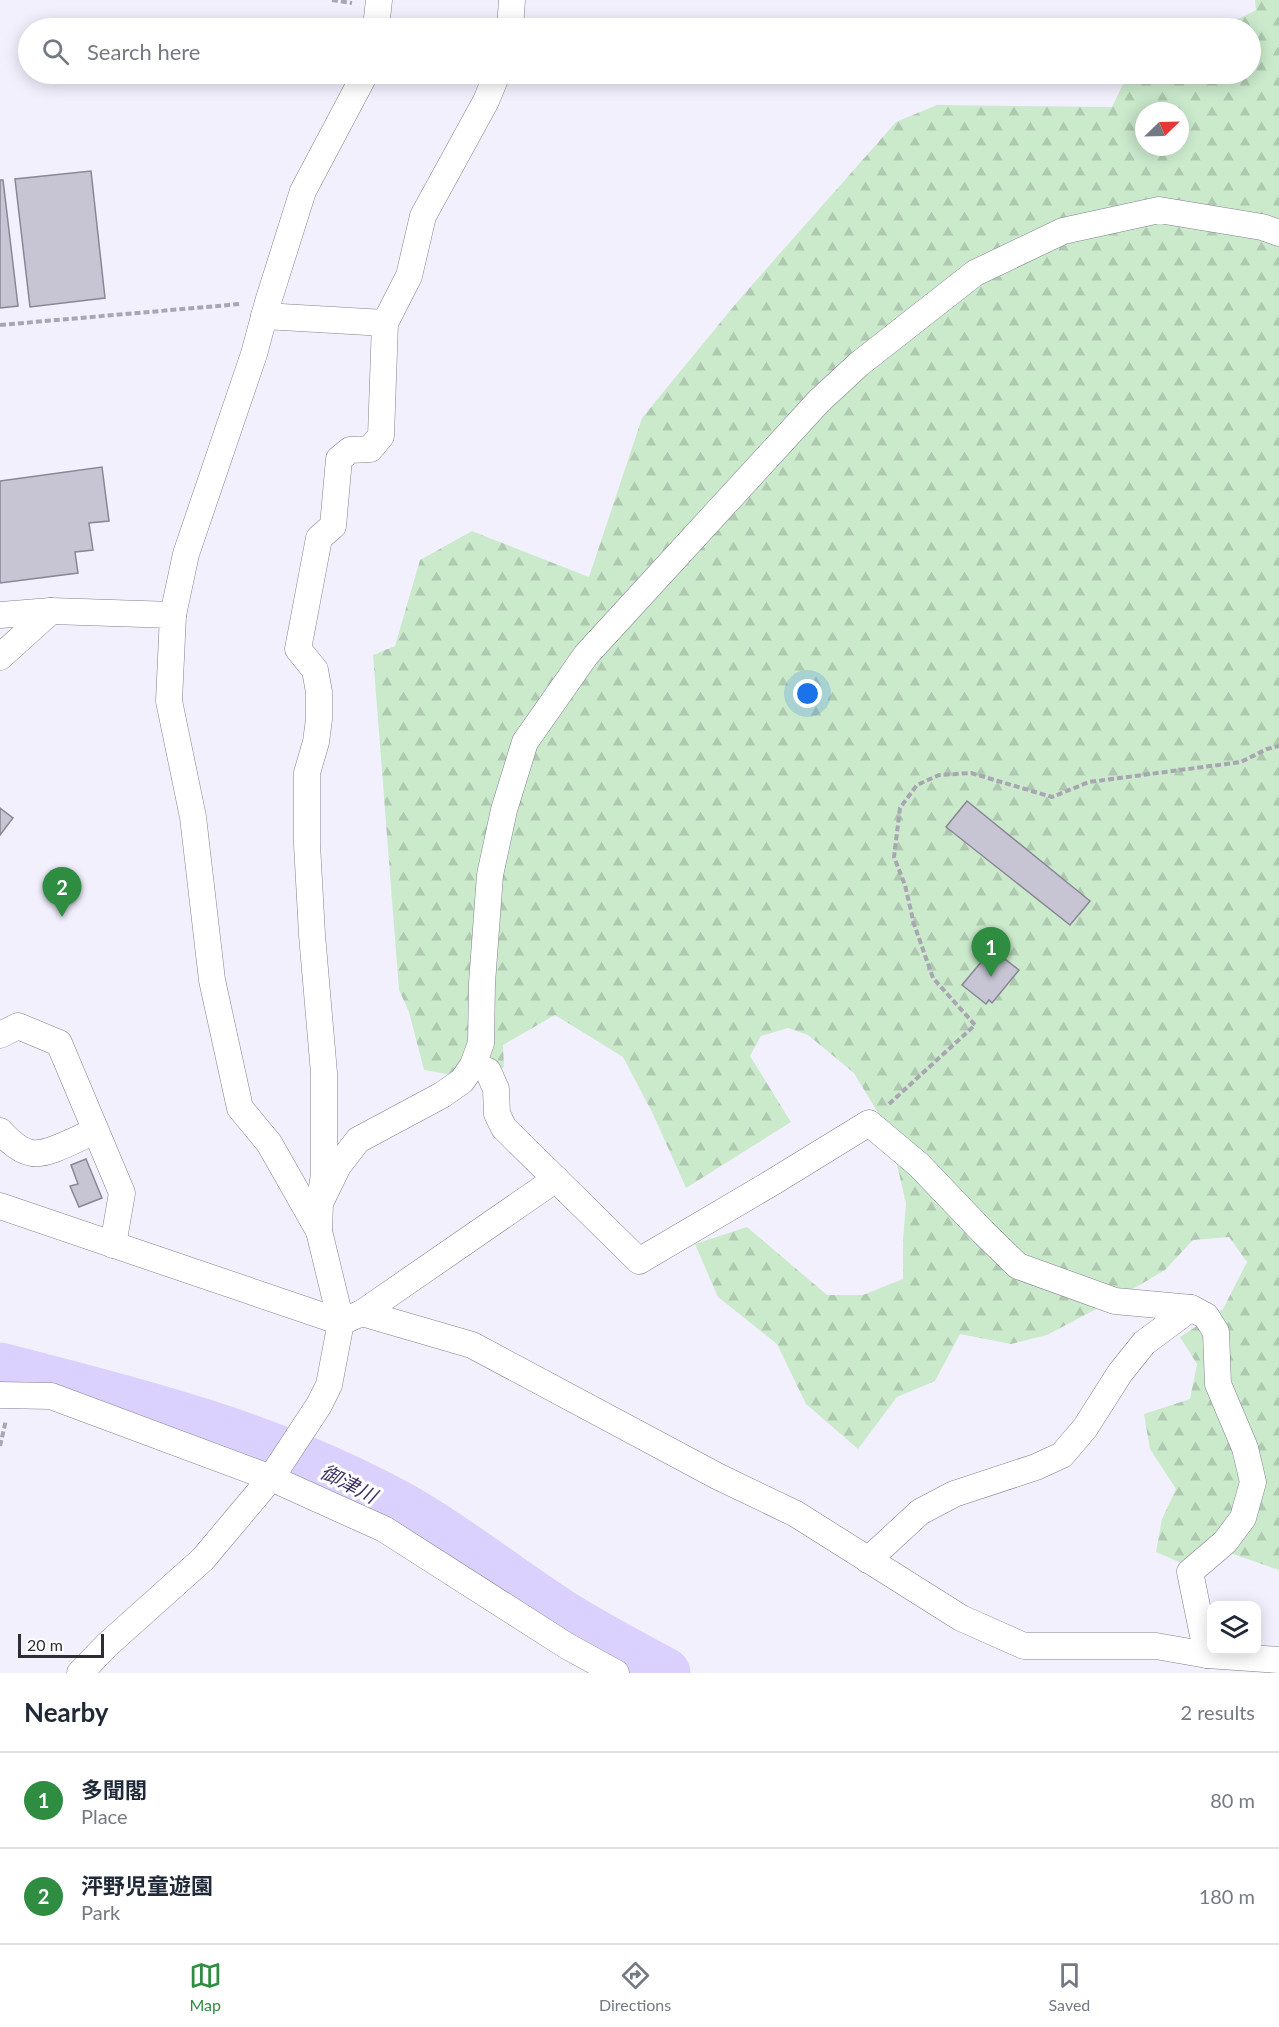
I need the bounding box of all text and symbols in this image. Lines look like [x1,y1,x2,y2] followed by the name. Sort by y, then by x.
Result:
[18,18,1261,84] search box
[39,35,72,68] icon: search
[87,38,200,65] text: Search here
[1135,102,1189,156] north arrow
[793,679,822,708] your location
[42,868,82,917] pin: 2
[972,928,1010,977] pin: 1
[317,1459,383,1508] water label: 御津川
[1207,1601,1261,1655] map controls
[1207,1601,1261,1655] button: layers
[18,1631,104,1658] scale bar
[27,1635,63,1654] text: 20 m
[24,1696,109,1728] text: Nearby
[1180,1700,1255,1724] text: 2 results
[81,1776,147,1803] text: 多聞閣
[38,1788,49,1812] text: 1
[1210,1788,1255,1812] text: 80 m
[81,1804,128,1828] text: Place
[81,1872,213,1899] text: 泙野児童遊園
[38,1884,49,1908] text: 2
[1199,1884,1255,1908] text: 180 m
[81,1900,120,1924] text: Park
[189,1959,222,2014] tab: Map
[599,1959,671,2014] tab: Directions
[1049,1959,1090,2014] tab: Saved

